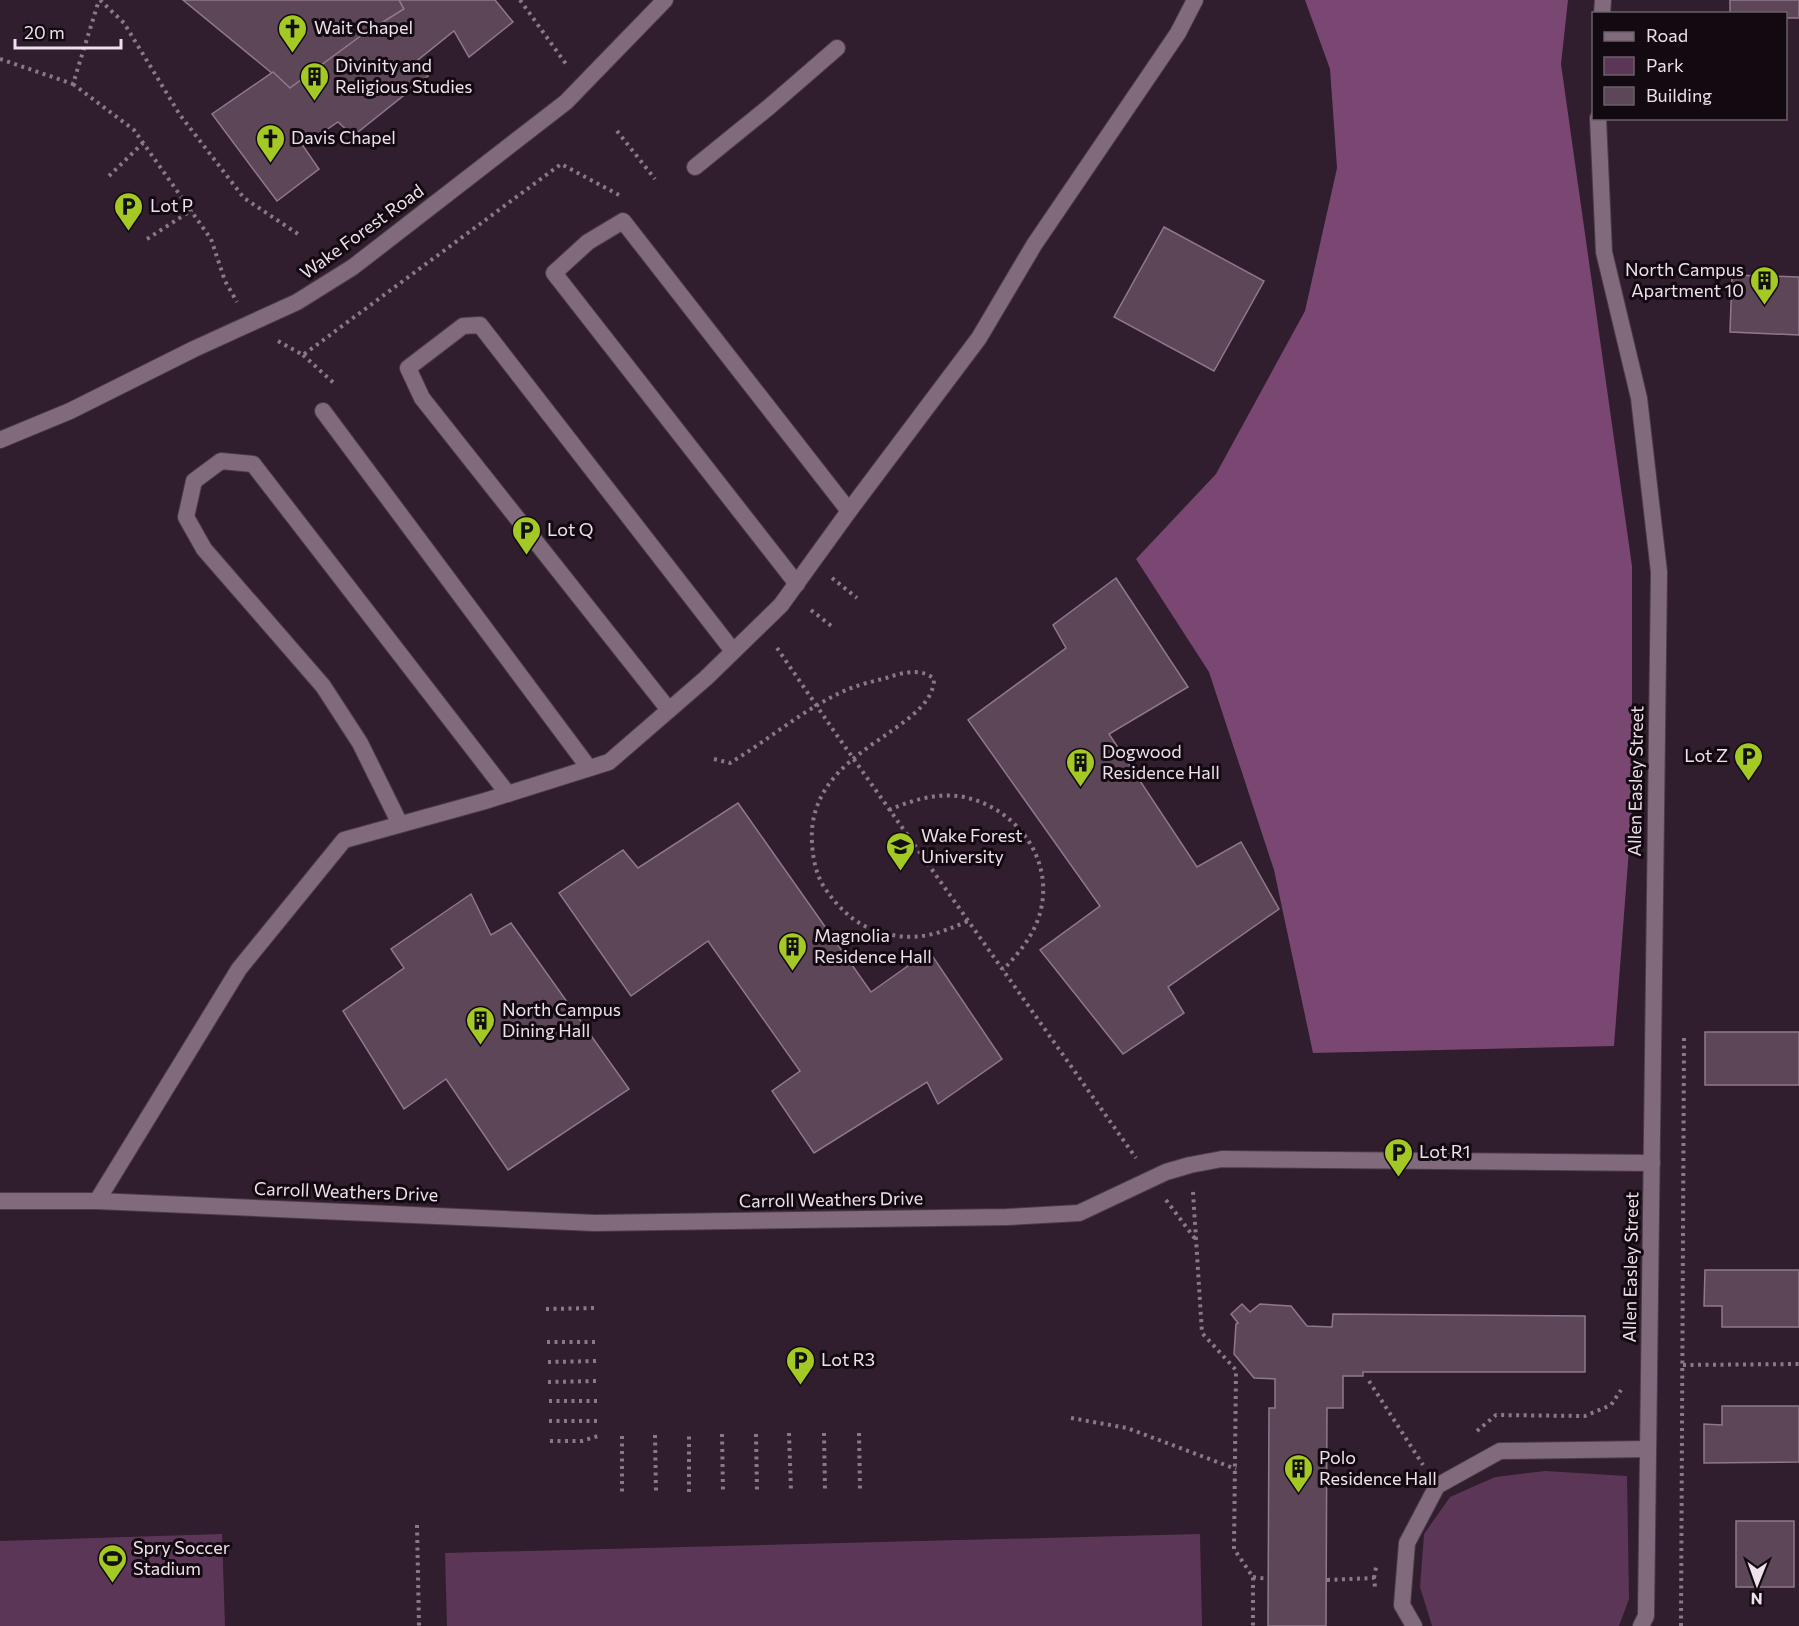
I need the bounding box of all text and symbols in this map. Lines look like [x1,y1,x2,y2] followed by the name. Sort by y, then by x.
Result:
[15,12,122,50] scale bar
[277,12,309,54] church icon: Wait Chapel
[1592,12,1787,120] legend
[314,16,413,38] place label: Wait Chapel
[24,21,65,43] text: 20 m
[1646,24,1688,46] text: Road
[335,54,473,97] place label: Divinity and Religious Studies
[1646,54,1684,76] text: Park
[298,60,330,102] building icon: Divinity and Religious Studies
[1646,84,1712,106] text: Building
[254,122,286,164] church icon: Davis Chapel
[291,126,396,148] place label: Davis Chapel
[295,179,427,283] street label: Wake Forest Road
[113,190,145,232] parking icon: Lot P
[150,194,193,216] place label: Lot P
[1625,258,1744,301] place label: North Campus Apartment 10
[1749,264,1781,306] building icon: North Campus Apartment 10
[510,514,542,556] parking icon: Lot Q
[547,518,593,540] place label: Lot Q
[1623,706,1647,856] street label: Allen Easley Street
[1102,740,1220,783] place label: Dogwood Residence Hall
[1733,740,1765,782] parking icon: Lot Z
[1684,744,1728,766] place label: Lot Z
[1065,746,1097,788] building icon: Dogwood Residence Hall
[921,824,1023,867] place label: Wake Forest University
[884,830,916,872] school or university icon: Wake Forest University
[814,924,932,967] place label: Magnolia Residence Hall
[777,930,809,972] building icon: Magnolia Residence Hall
[502,998,621,1041] place label: North Campus Dining Hall
[465,1004,497,1046] building icon: North Campus Dining Hall
[1382,1136,1414,1178] parking icon: Lot R1
[1419,1140,1471,1162] place label: Lot R1
[254,1177,439,1205] street label: Carroll Weathers Drive
[739,1186,923,1212] street label: Carroll Weathers Drive
[1618,1192,1642,1342] street label: Allen Easley Street
[784,1344,816,1386] parking icon: Lot R3
[821,1348,875,1370] place label: Lot R3
[1319,1446,1437,1489] place label: Polo Residence Hall
[1282,1452,1314,1494] building icon: Polo Residence Hall
[133,1536,230,1579] place label: Spry Soccer Stadium
[96,1542,128,1584] sports icon: Spry Soccer Stadium
[1727,1554,1787,1614] north arrow
[1751,1590,1763,1609] text: N

